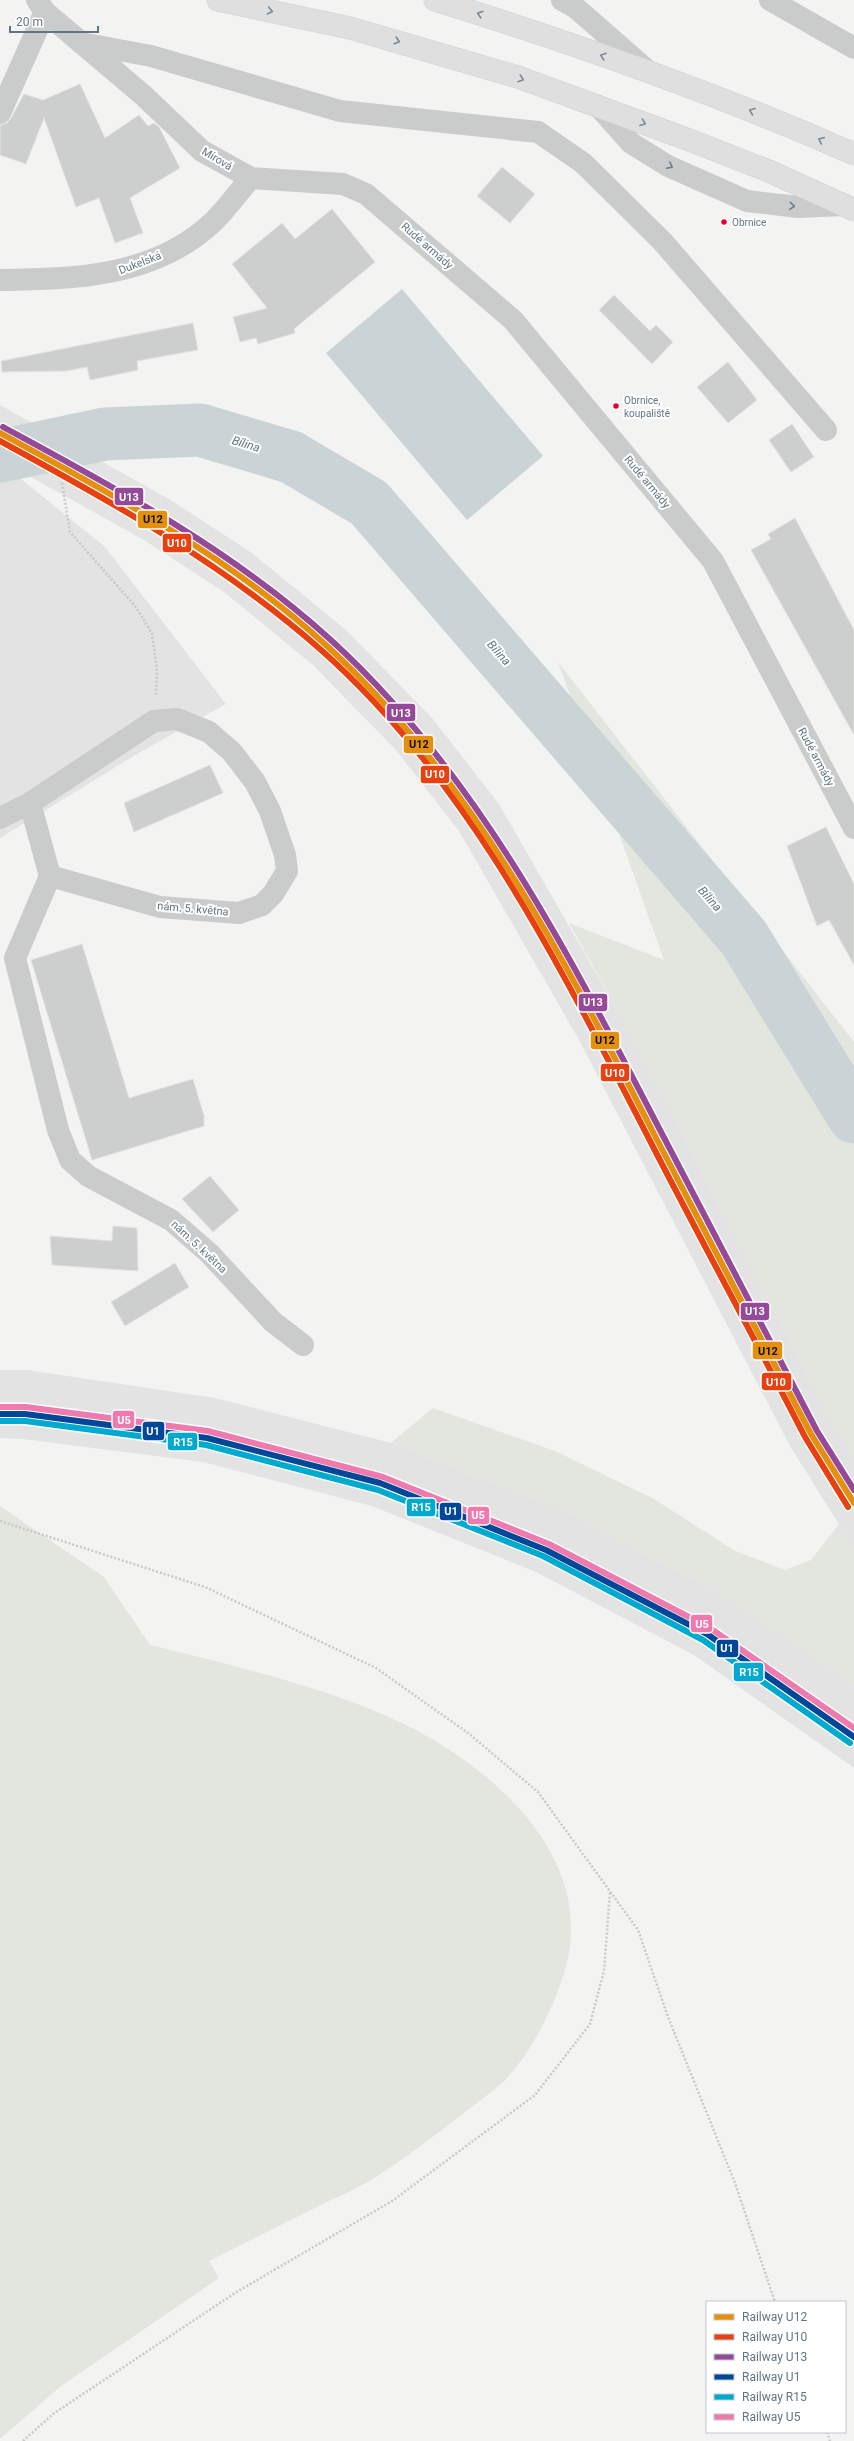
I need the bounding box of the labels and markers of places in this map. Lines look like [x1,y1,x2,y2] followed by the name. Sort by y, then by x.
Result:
[719,217,729,227] marker: Obrnice
[732,217,766,228] place label: Obrnice
[624,395,670,419] place label: Obrnice, koupaliště
[611,401,621,411] marker: Obrnice, koupaliště

